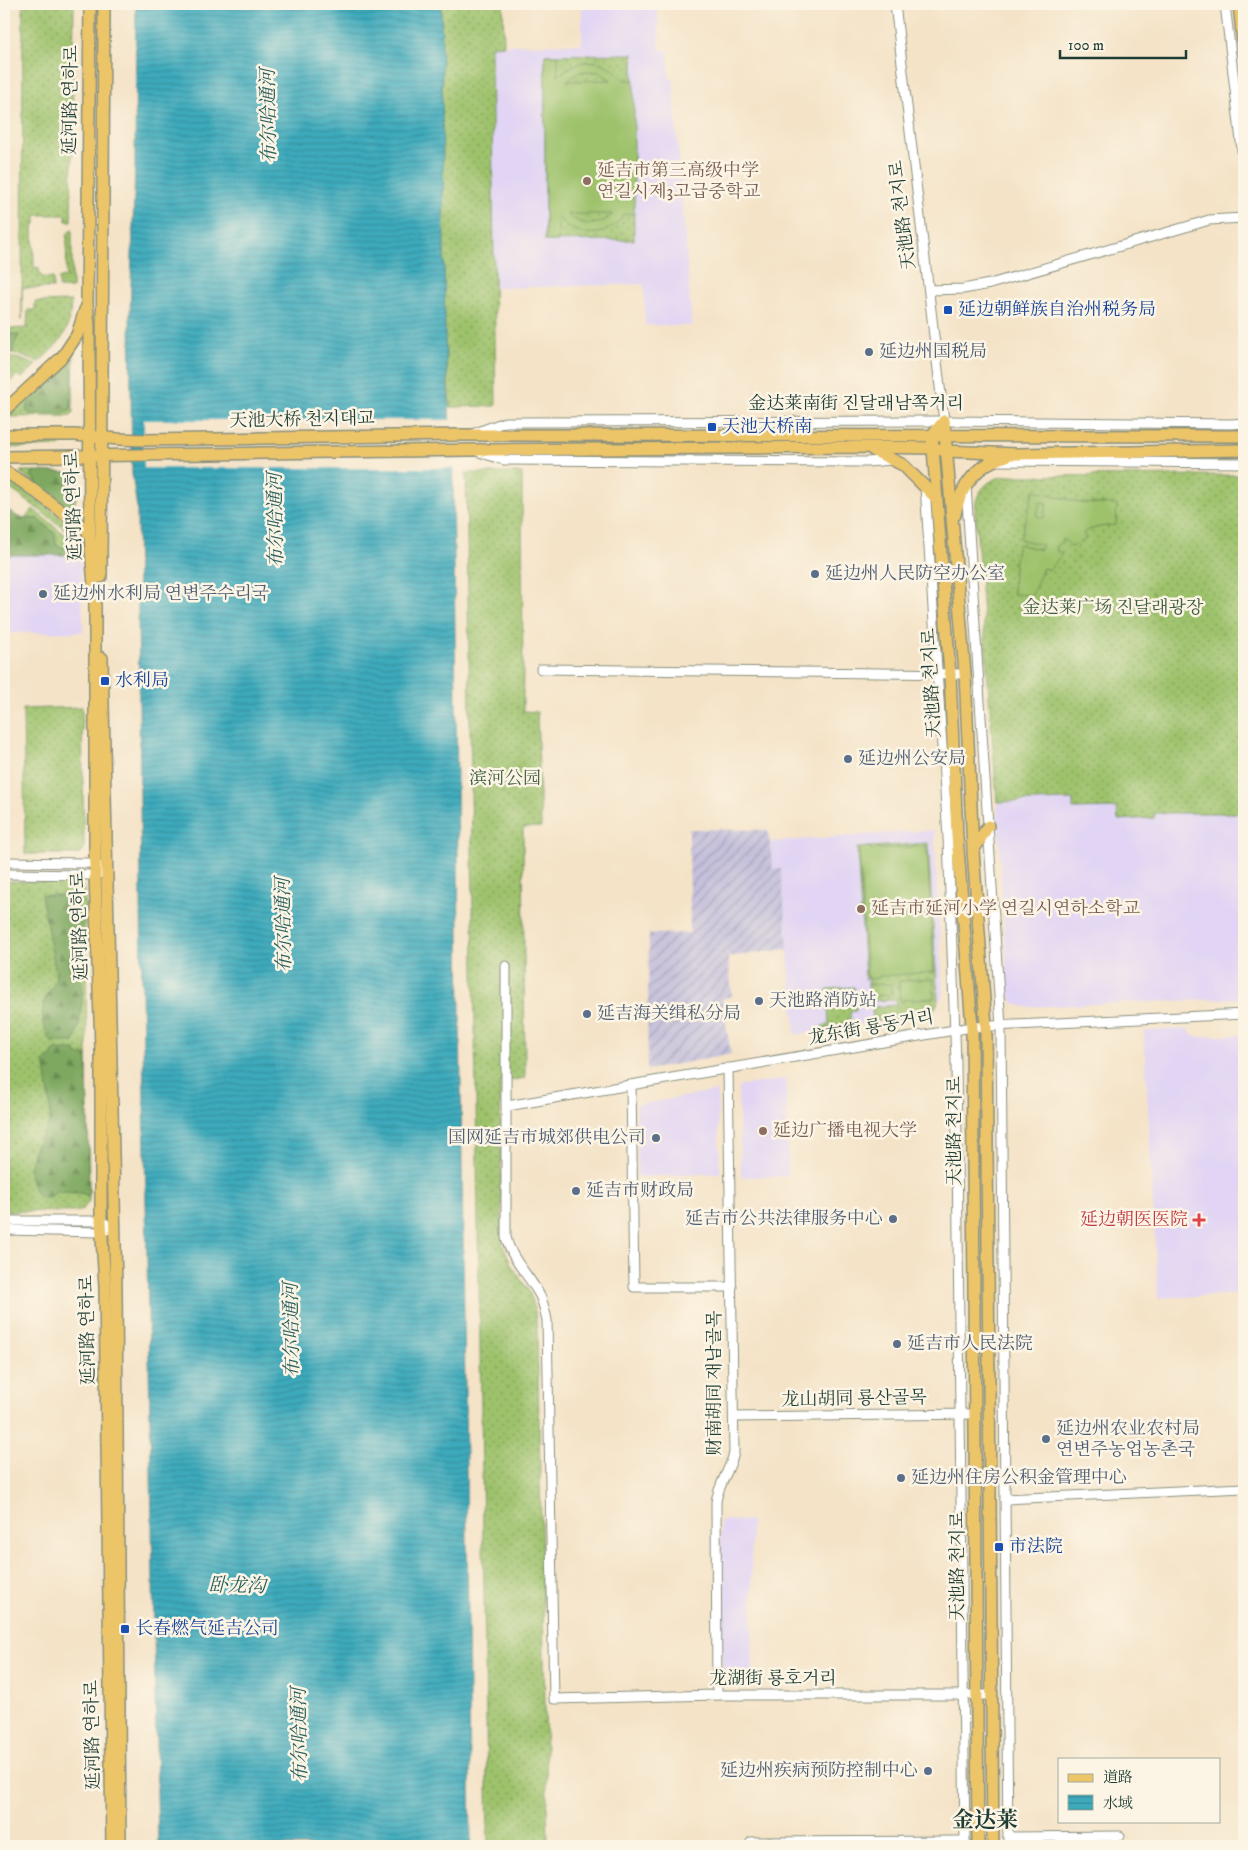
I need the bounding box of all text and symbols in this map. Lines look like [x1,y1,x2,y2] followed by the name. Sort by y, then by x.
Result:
[1060,28,1187,60] scale bar
[1068,36,1104,55] text: 100 m
[59,45,83,155] street label: 延河路 연하로
[257,65,281,164] water label: 布尔哈通河
[885,159,921,271] street label: 天池路 천지로
[597,160,761,203] place label: 延吉市第三高级中学 연길시제3고급중학교
[581,175,593,187] marker: 延吉市第三高级中学 연길시제3고급중학교
[958,299,1156,321] place label: 延边朝鲜族自治州税务局
[942,304,954,316] marker: 延边朝鲜族自治州税务局
[879,341,987,363] place label: 延边州国税局
[863,346,875,358] marker: 延边州国税局
[748,393,964,415] street label: 金达莱南街 진달래남쪽거리
[229,408,375,432] street label: 天池大桥 천지대교
[722,416,812,438] place label: 天池大桥南
[706,421,718,433] marker: 天池大桥南
[61,451,87,561] street label: 延河路 연하로
[264,469,288,568] water label: 布尔哈通河
[825,563,1005,585] place label: 延边州人民防空办公室
[809,568,821,580] marker: 延边州人民防空办公室
[53,583,269,605] place label: 延边州水利局 연변주수리국
[37,588,49,600] marker: 延边州水利局 연변주수리국
[1023,597,1204,619] park label: 金达莱广场 진달래광장
[918,627,946,739] street label: 天池路 천지로
[115,670,169,692] place label: 水利局
[99,675,111,687] marker: 水利局
[858,748,966,770] place label: 延边州公安局
[842,753,854,765] marker: 延边州公安局
[469,768,541,790] park label: 滨河公园
[67,871,93,981] street label: 延河路 연하로
[272,874,296,973] water label: 布尔哈通河
[871,898,1141,920] place label: 延吉市延河小学 연길시연하소학교
[855,903,867,915] marker: 延吉市延河小学 연길시연하소학교
[769,990,877,1012] place label: 天池路消防站
[753,995,765,1007] marker: 天池路消防站
[597,1003,741,1025] place label: 延吉海关缉私分局
[806,1006,936,1050] street label: 龙东街 룡동거리
[581,1008,593,1020] marker: 延吉海关缉私分局
[944,1076,966,1186] street label: 天池路 천지로
[773,1120,917,1142] place label: 延边广播电视大学
[757,1125,769,1137] marker: 延边广播电视大学
[448,1127,646,1149] place label: 国网延吉市城郊供电公司
[650,1132,662,1144] marker: 国网延吉市城郊供电公司
[586,1180,694,1202] place label: 延吉市财政局
[570,1185,582,1197] marker: 延吉市财政局
[685,1208,883,1230] place label: 延吉市公共法律服务中心
[1080,1209,1188,1231] place label: 延边朝医医院
[887,1213,899,1225] marker: 延吉市公共法律服务中心
[1192,1213,1206,1227] marker: 延边朝医医院
[76,1275,100,1385] street label: 延河路 연하로
[280,1279,304,1378] water label: 布尔哈通河
[704,1310,726,1456] street label: 财南胡同 재남골목
[907,1333,1033,1355] place label: 延吉市人民法院
[891,1338,903,1350] marker: 延吉市人民法院
[781,1387,927,1411] street label: 龙山胡同 룡산골목
[1056,1418,1200,1461] place label: 延边州农业农村局 연변주농업농촌국
[1040,1433,1052,1445] marker: 延边州农业农村局 연변주농업농촌국
[911,1467,1127,1489] place label: 延边州住房公积金管理中心
[895,1472,907,1484] marker: 延边州住房公积金管理中心
[947,1511,969,1621] street label: 天池路 천지로
[1009,1536,1063,1558] place label: 市法院
[993,1541,1005,1553] marker: 市法院
[208,1574,269,1598] water label: 卧龙沟
[135,1618,279,1640] place label: 长春燃气延吉公司
[119,1623,131,1635] marker: 长春燃气延吉公司
[709,1668,837,1690] street label: 龙湖街 룡호거리
[81,1680,105,1790] street label: 延河路 연하로
[288,1684,312,1783] water label: 布尔哈通河
[1058,1758,1220,1822] legend
[720,1760,918,1782] place label: 延边州疾病预防控制中心
[922,1765,934,1777] marker: 延边州疾病预防控制中心
[1103,1768,1133,1787] text: 道路
[1103,1794,1133,1813] text: 水域
[952,1807,1018,1834] district label: 金达莱

